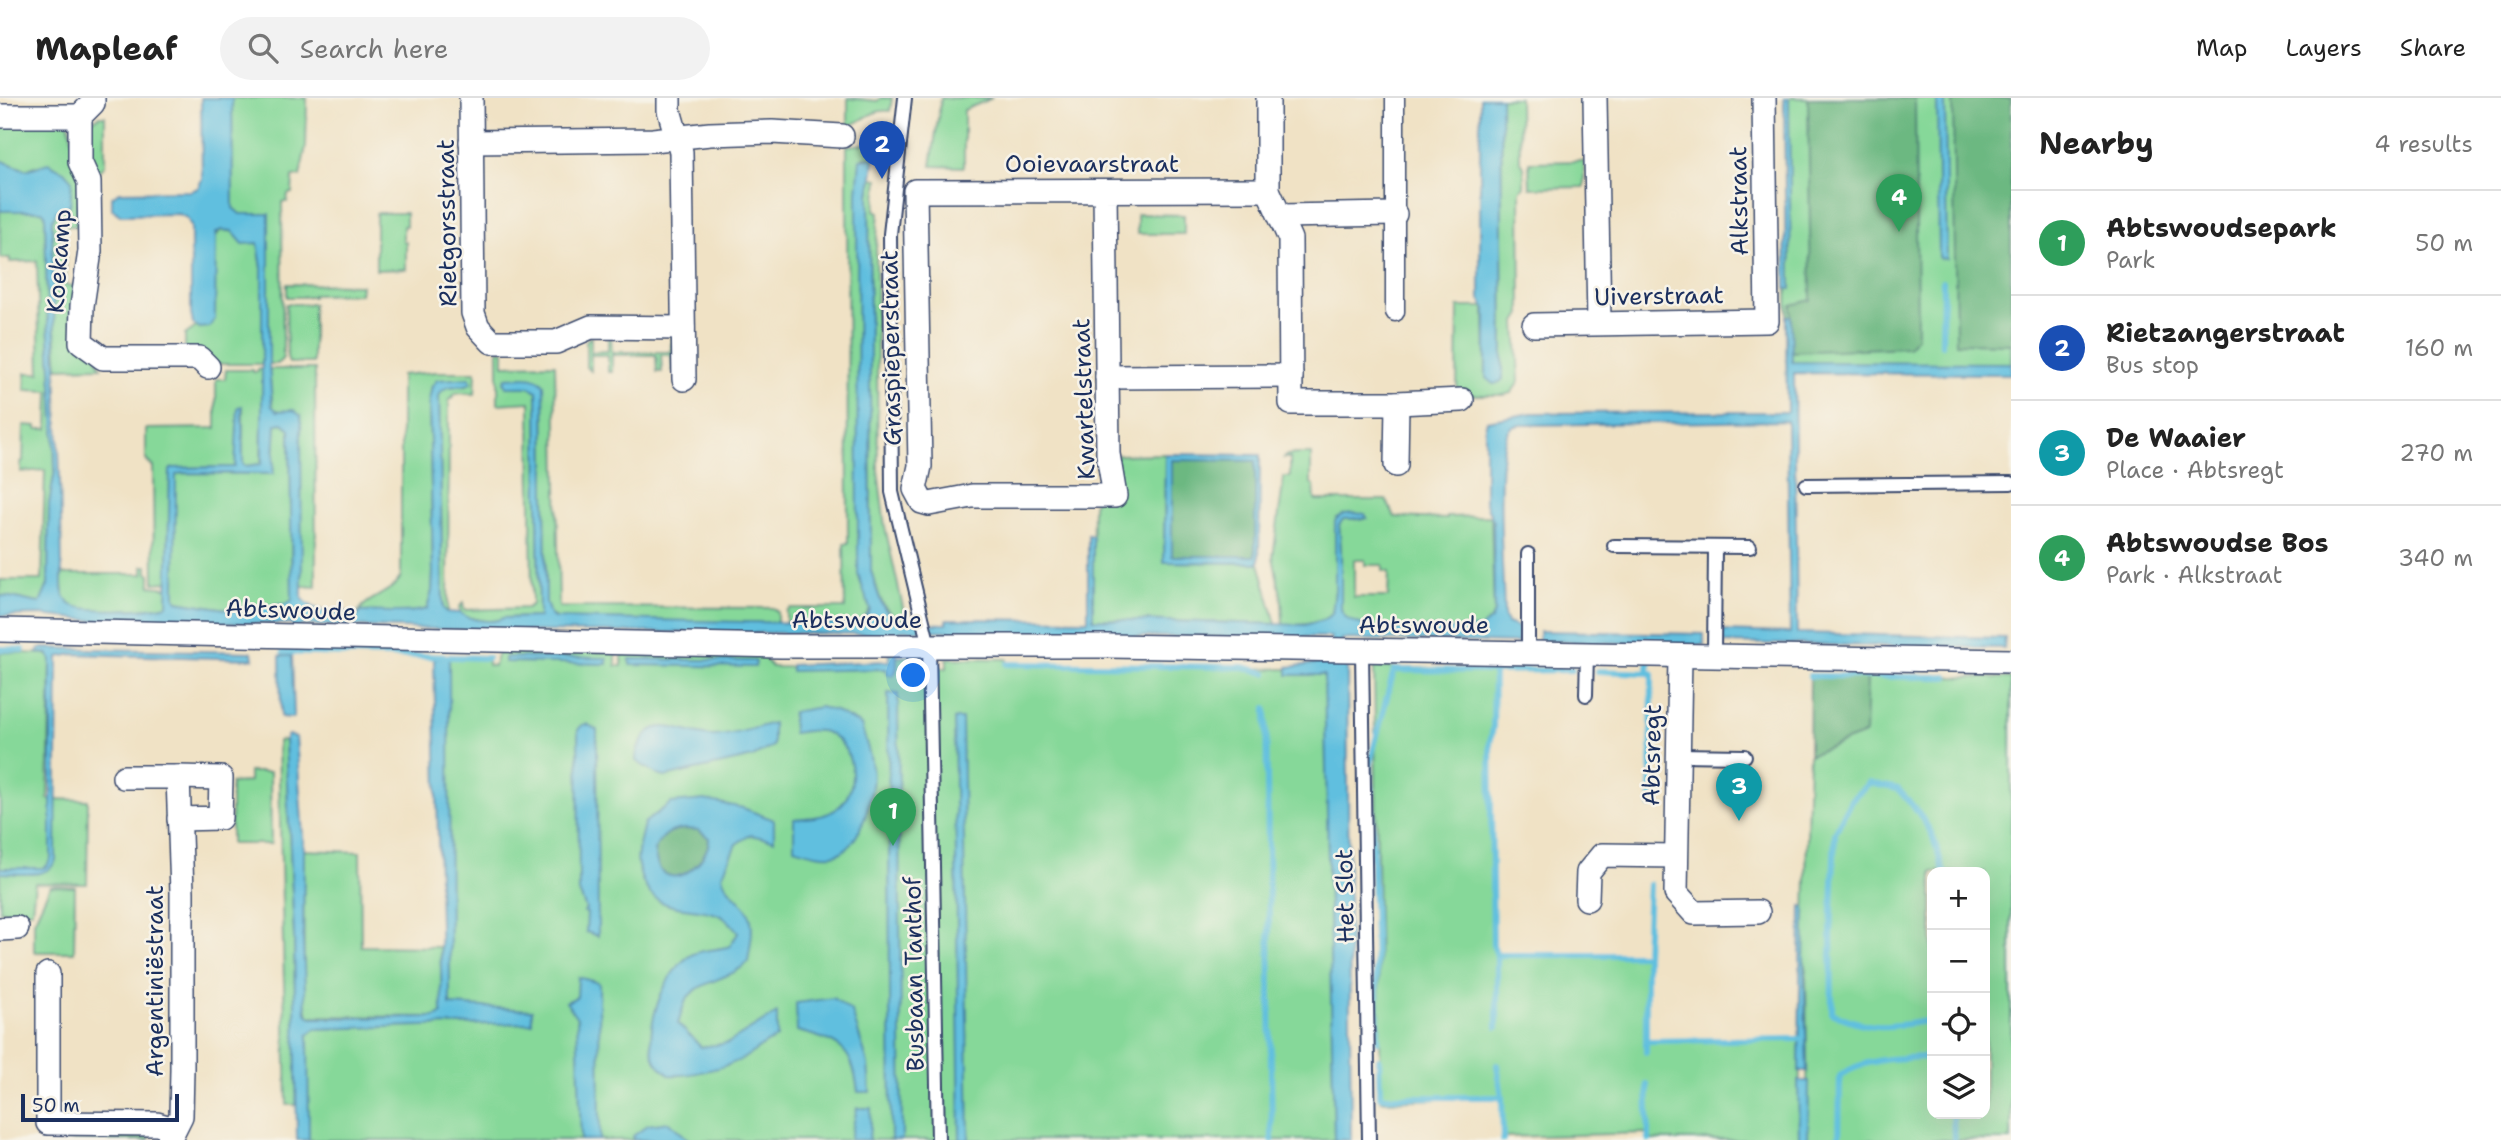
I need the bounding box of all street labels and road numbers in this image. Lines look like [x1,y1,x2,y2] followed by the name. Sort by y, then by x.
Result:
[430,139,464,307] street label: Rietgorsstraat
[1722,146,1756,256] street label: Alkstraat
[1005,148,1179,180] street label: Ooievaarstraat
[39,208,79,314] street label: Koekamp
[873,250,909,446] street label: Graspieperstraat
[1594,279,1724,313] street label: Uiverstraat
[1065,318,1103,480] street label: Kwartelstraat
[225,592,357,628] street label: Abtswoude
[792,604,922,636] street label: Abtswoude
[1359,609,1489,641] street label: Abtswoude
[1635,704,1669,806] street label: Abtsregt
[1328,849,1362,943] street label: Het Slot
[896,875,932,1072] street label: Busbaan Tanthof
[139,885,171,1077] street label: Argentiniëstraat

